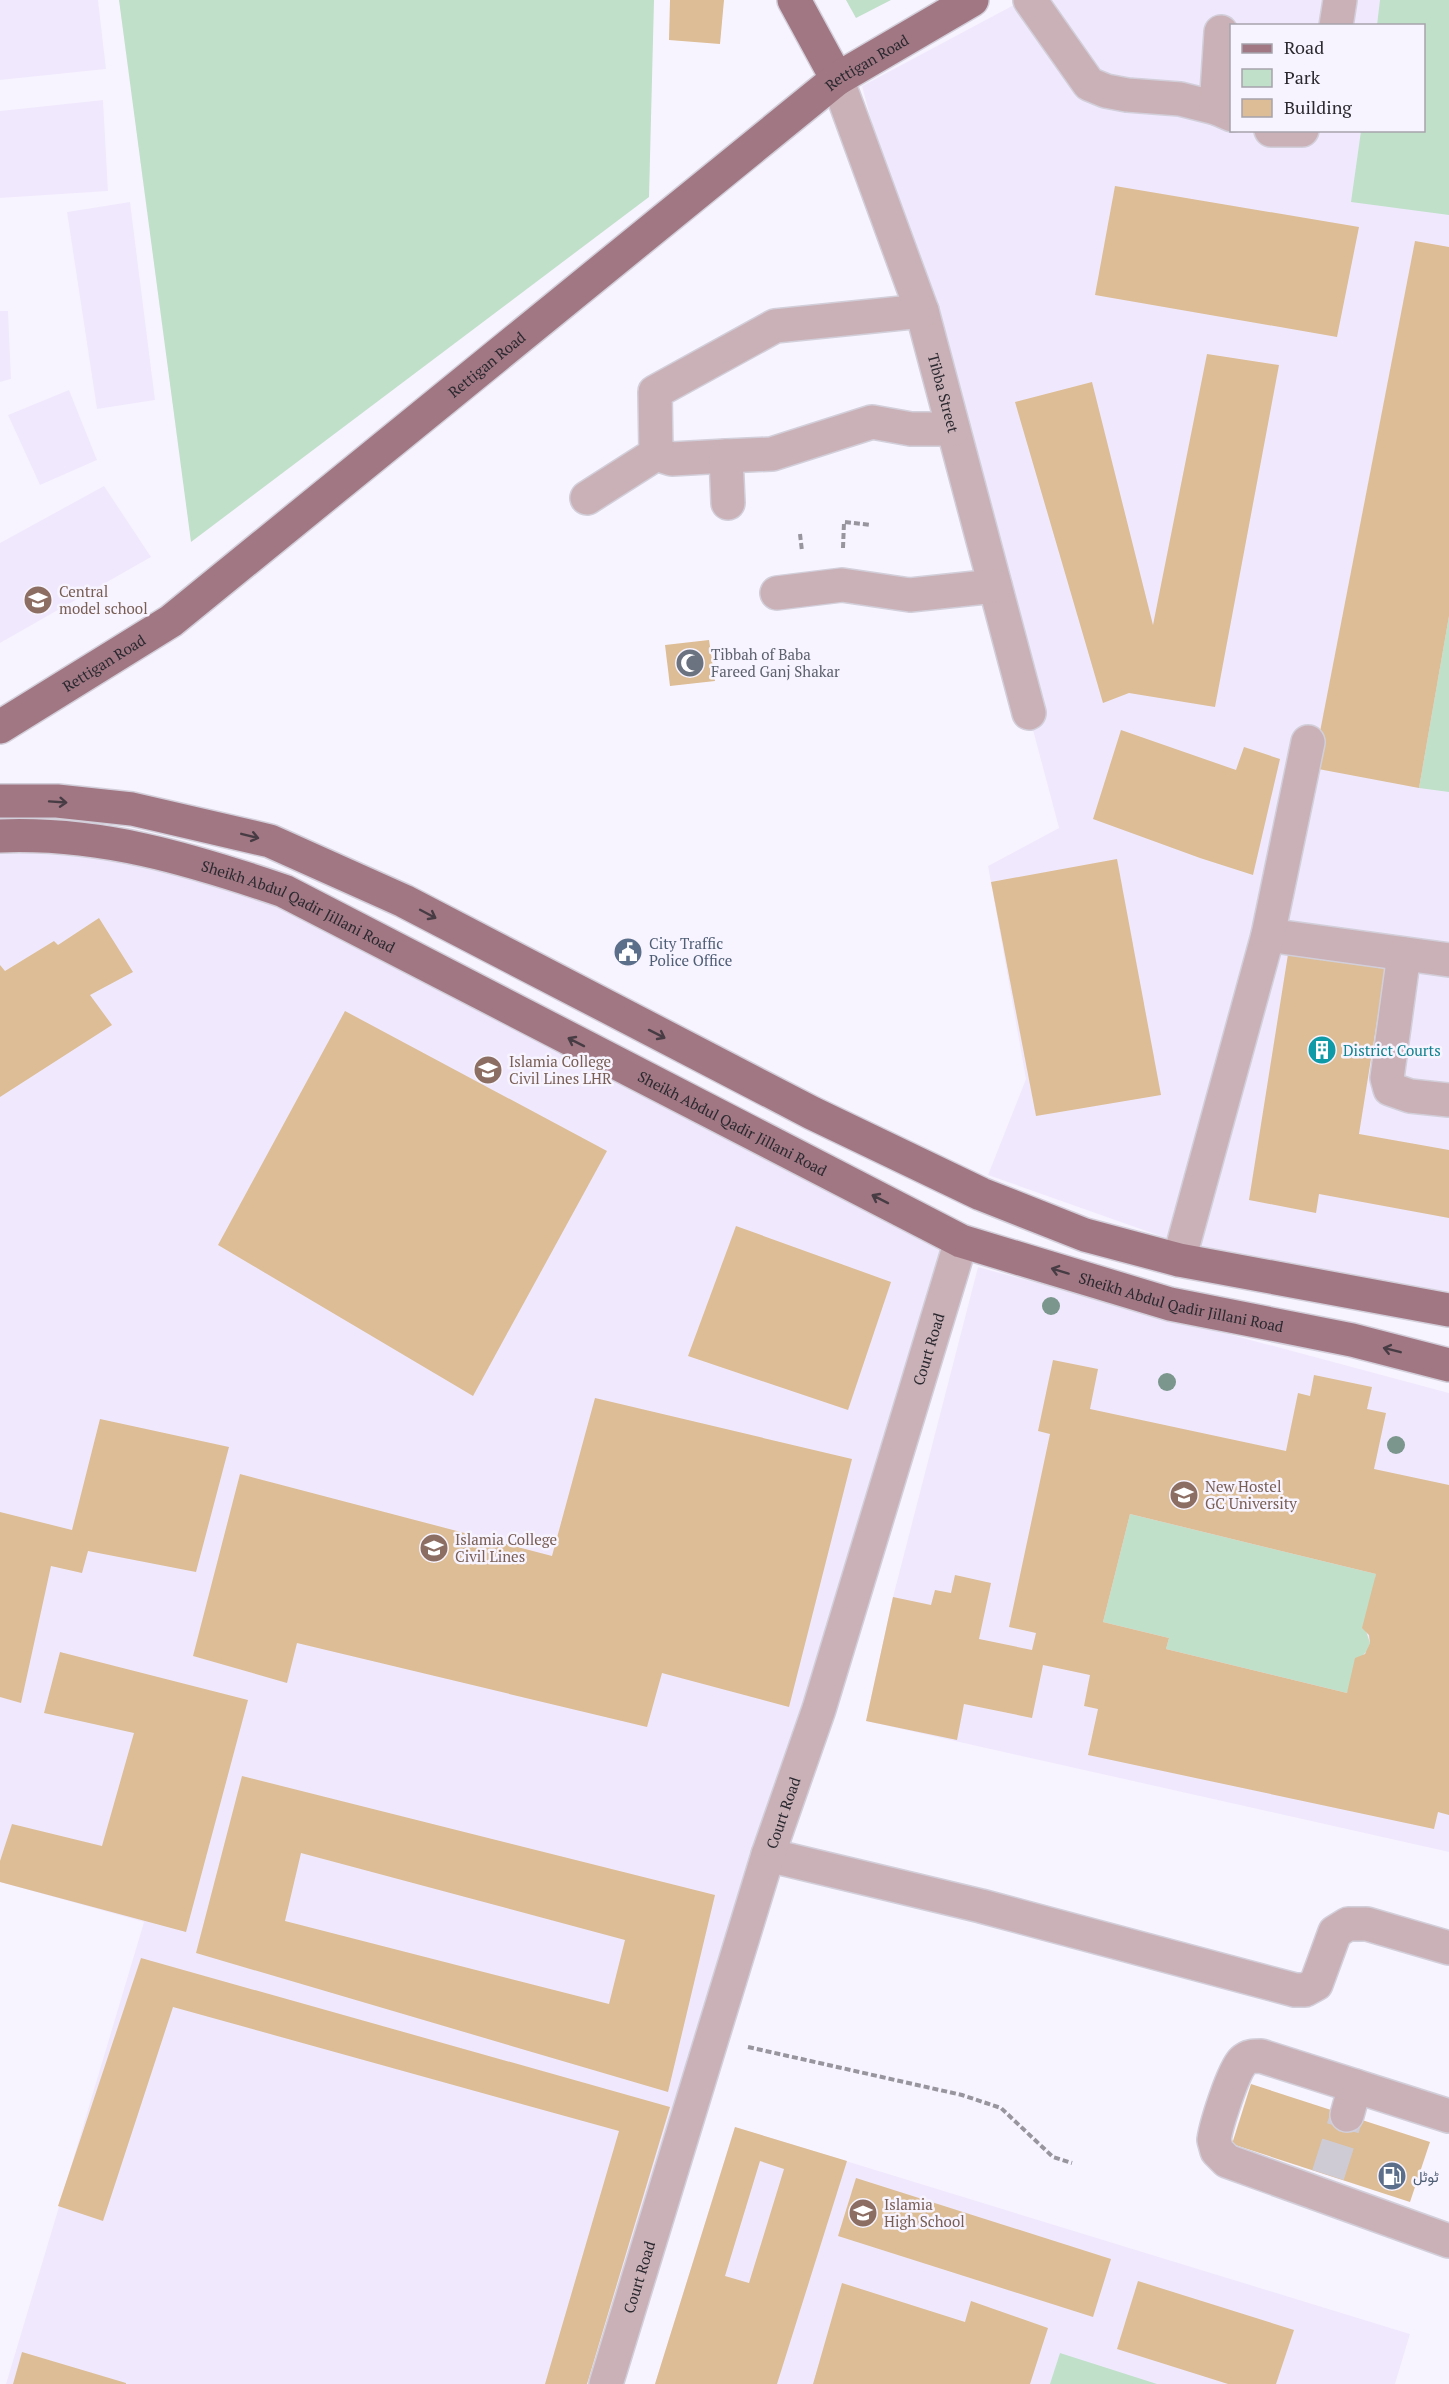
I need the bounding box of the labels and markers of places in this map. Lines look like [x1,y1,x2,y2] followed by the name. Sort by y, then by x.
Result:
[59,581,148,618] place label: Central model school
[22,584,54,616] school or university icon: Central model school
[711,644,840,681] place label: Tibbah of Baba Fareed Ganj Shakar
[674,647,706,679] mosque icon: Tibbah of Baba Fareed Ganj Shakar
[649,933,732,970] place label: City Traffic Police Office
[612,936,644,968] public building icon: City Traffic Police Office
[1306,1034,1338,1066] building icon: District Courts
[1343,1040,1441,1060] place label: District Courts
[509,1051,612,1088] place label: Islamia College Civil Lines LHR
[472,1054,504,1086] school or university icon: Islamia College Civil Lines LHR
[1205,1476,1297,1513] place label: New Hostel GC University
[1168,1479,1200,1511] school or university icon: New Hostel GC University
[455,1529,557,1566] place label: Islamia College Civil Lines
[418,1532,450,1564] school or university icon: Islamia College Civil Lines
[1376,2160,1408,2192] fuel station icon: ٹوٹل
[1413,2166,1439,2186] place label: ٹوٹل
[884,2194,965,2231] place label: Islamia High School
[847,2197,879,2229] school or university icon: Islamia High School

